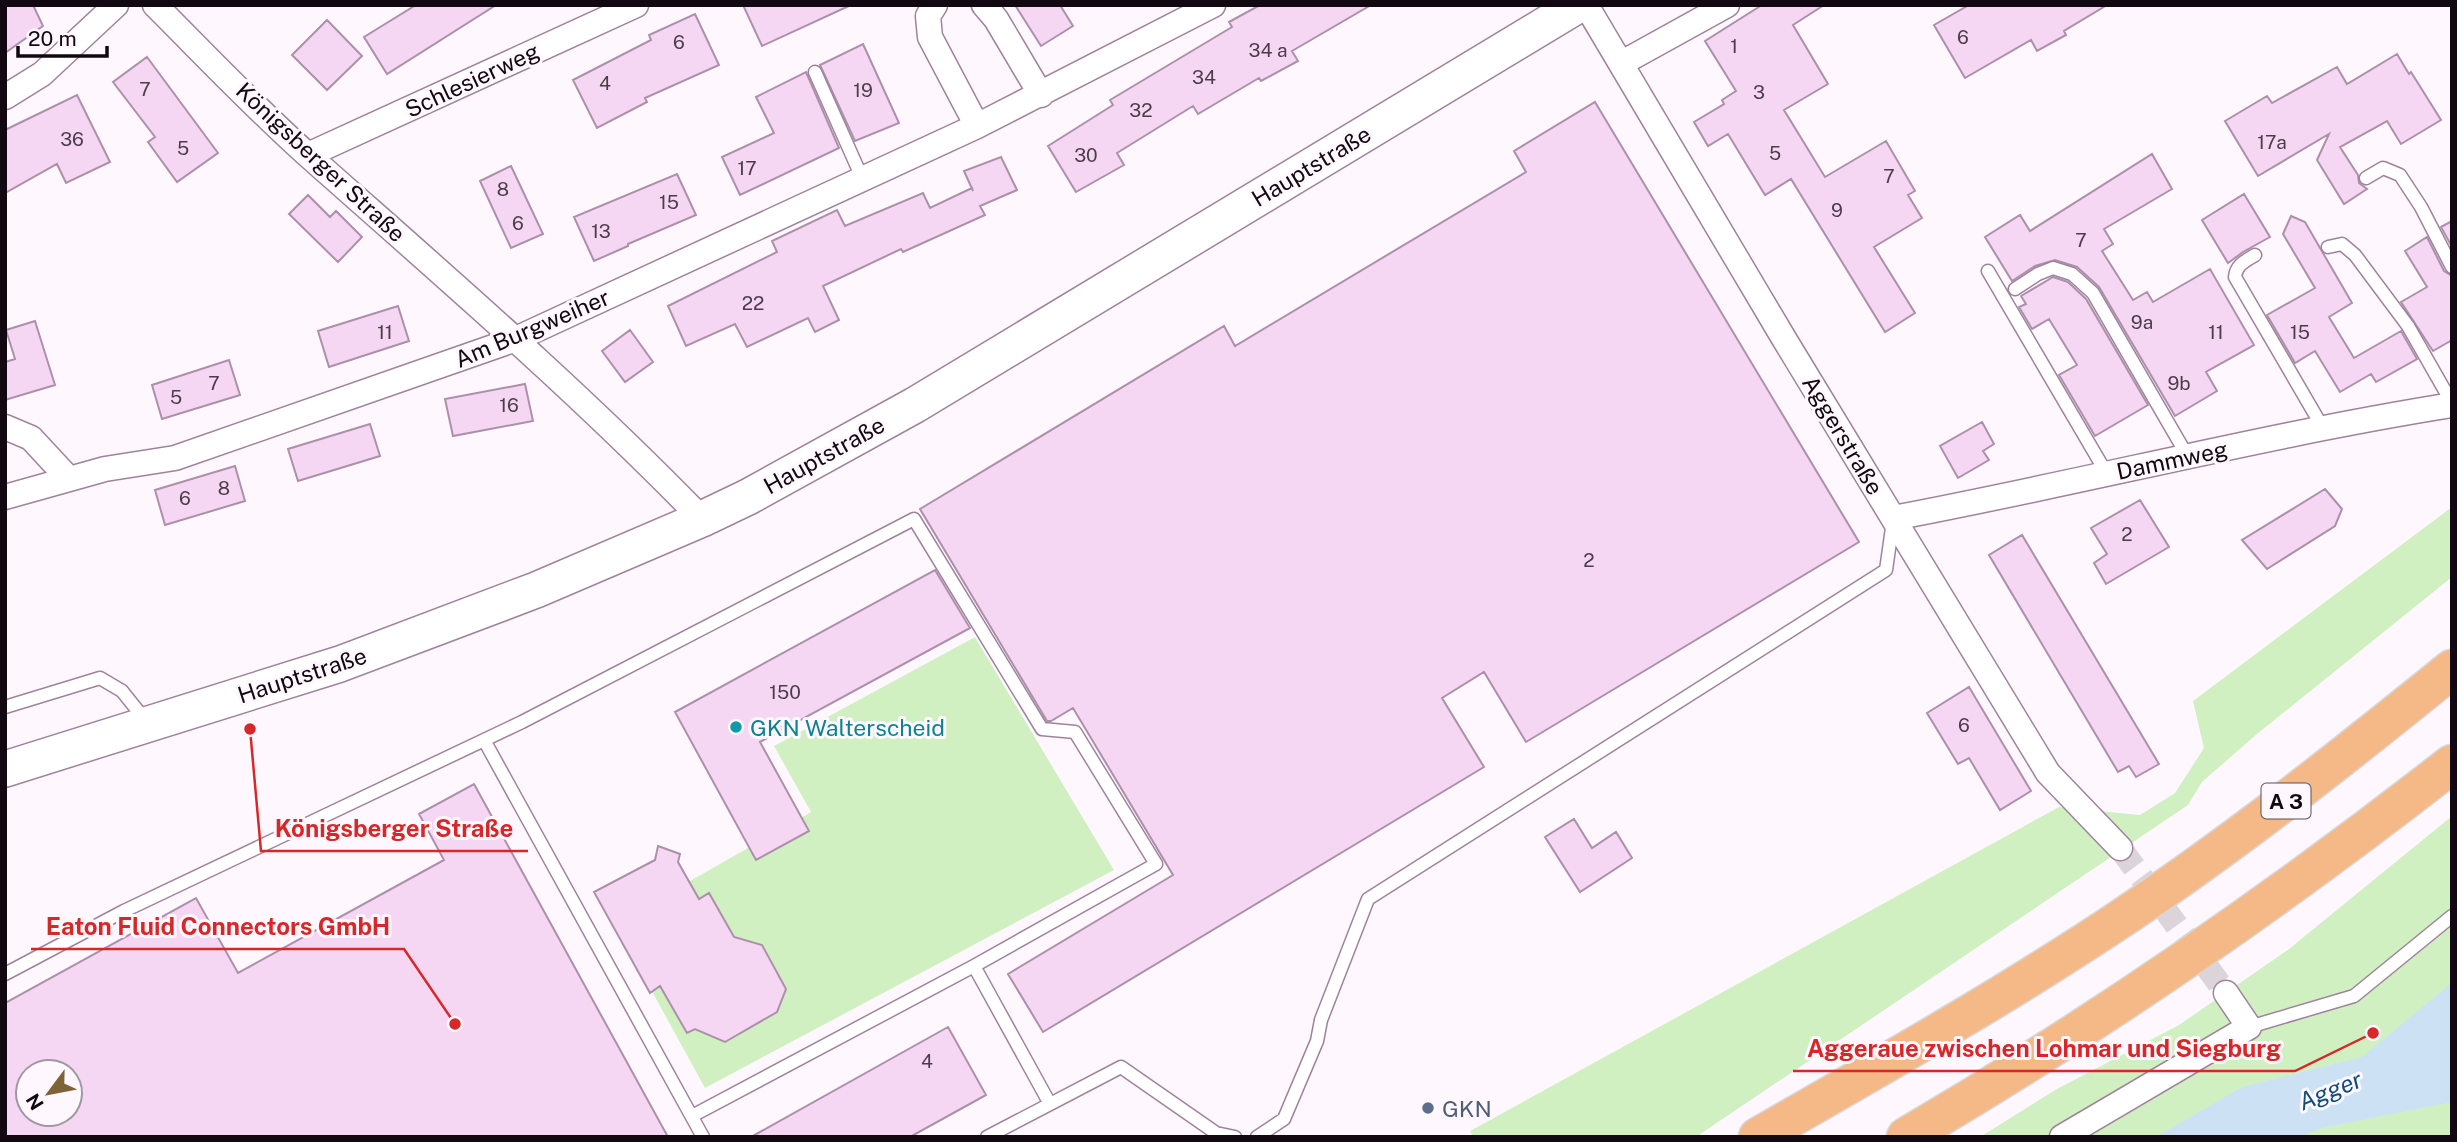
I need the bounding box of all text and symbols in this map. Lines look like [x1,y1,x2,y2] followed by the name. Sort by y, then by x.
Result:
[18,14,107,58] scale bar
[28,26,77,51] text: 20 m
[1957,26,1969,48] house number: 6
[673,31,685,53] house number: 6
[1730,35,1738,57] house number: 1
[401,37,543,123] street label: Schlesierweg
[1248,39,1288,61] house number: 34 a
[1192,66,1216,88] house number: 34
[599,72,611,94] house number: 4
[231,77,411,247] street label: Königsberger Straße
[139,78,151,100] house number: 7
[853,79,873,101] house number: 19
[1753,81,1765,103] house number: 3
[1129,99,1153,121] house number: 32
[1247,120,1375,212] street label: Hauptstraße
[60,128,84,150] house number: 36
[2257,131,2287,153] house number: 17a
[177,137,189,159] house number: 5
[1769,142,1781,164] house number: 5
[1074,144,1098,166] house number: 30
[737,157,757,179] house number: 17
[1883,165,1895,187] house number: 7
[497,178,509,200] house number: 8
[659,191,679,213] house number: 15
[1831,199,1843,221] house number: 9
[512,212,524,234] house number: 6
[591,220,611,242] house number: 13
[2075,229,2087,251] house number: 7
[451,283,613,373] street label: Am Burgweiher
[742,292,764,314] house number: 22
[2131,311,2153,333] house number: 9a
[377,321,393,343] house number: 11
[2208,321,2224,343] house number: 11
[2290,321,2310,343] house number: 15
[1797,371,1889,499] street label: Aggerstraße
[208,372,220,394] house number: 7
[2167,372,2191,394] house number: 9b
[170,386,182,408] house number: 5
[499,394,519,416] house number: 16
[759,411,889,499] street label: Hauptstraße
[2114,435,2230,485] street label: Dammweg
[218,477,230,499] house number: 8
[179,487,191,509] house number: 6
[2121,523,2133,545] house number: 2
[1583,549,1595,571] house number: 2
[234,641,370,709] street label: Hauptstraße
[769,681,801,703] house number: 150
[750,714,945,741] place label: GKN Walterscheid
[1958,714,1970,736] house number: 6
[728,719,744,735] marker: GKN Walterscheid
[2262,784,2310,818] road number: A 3
[261,806,528,851] callout: Königsberger Straße
[275,814,513,842] text: Königsberger Straße
[31,904,404,949] callout: Eaton Fluid Connectors GmbH
[46,912,390,940] text: Eaton Fluid Connectors GmbH
[1793,1026,2295,1071] callout: Aggeraue zwischen Lohmar und Siegburg
[1807,1034,2281,1062] text: Aggeraue zwischen Lohmar und Siegburg
[921,1050,933,1072] house number: 4
[14,1058,84,1128] north arrow
[2294,1064,2367,1115] water label: Agger
[21,1090,48,1114] text: N
[1442,1095,1492,1122] place label: GKN
[1420,1100,1436,1116] marker: GKN

